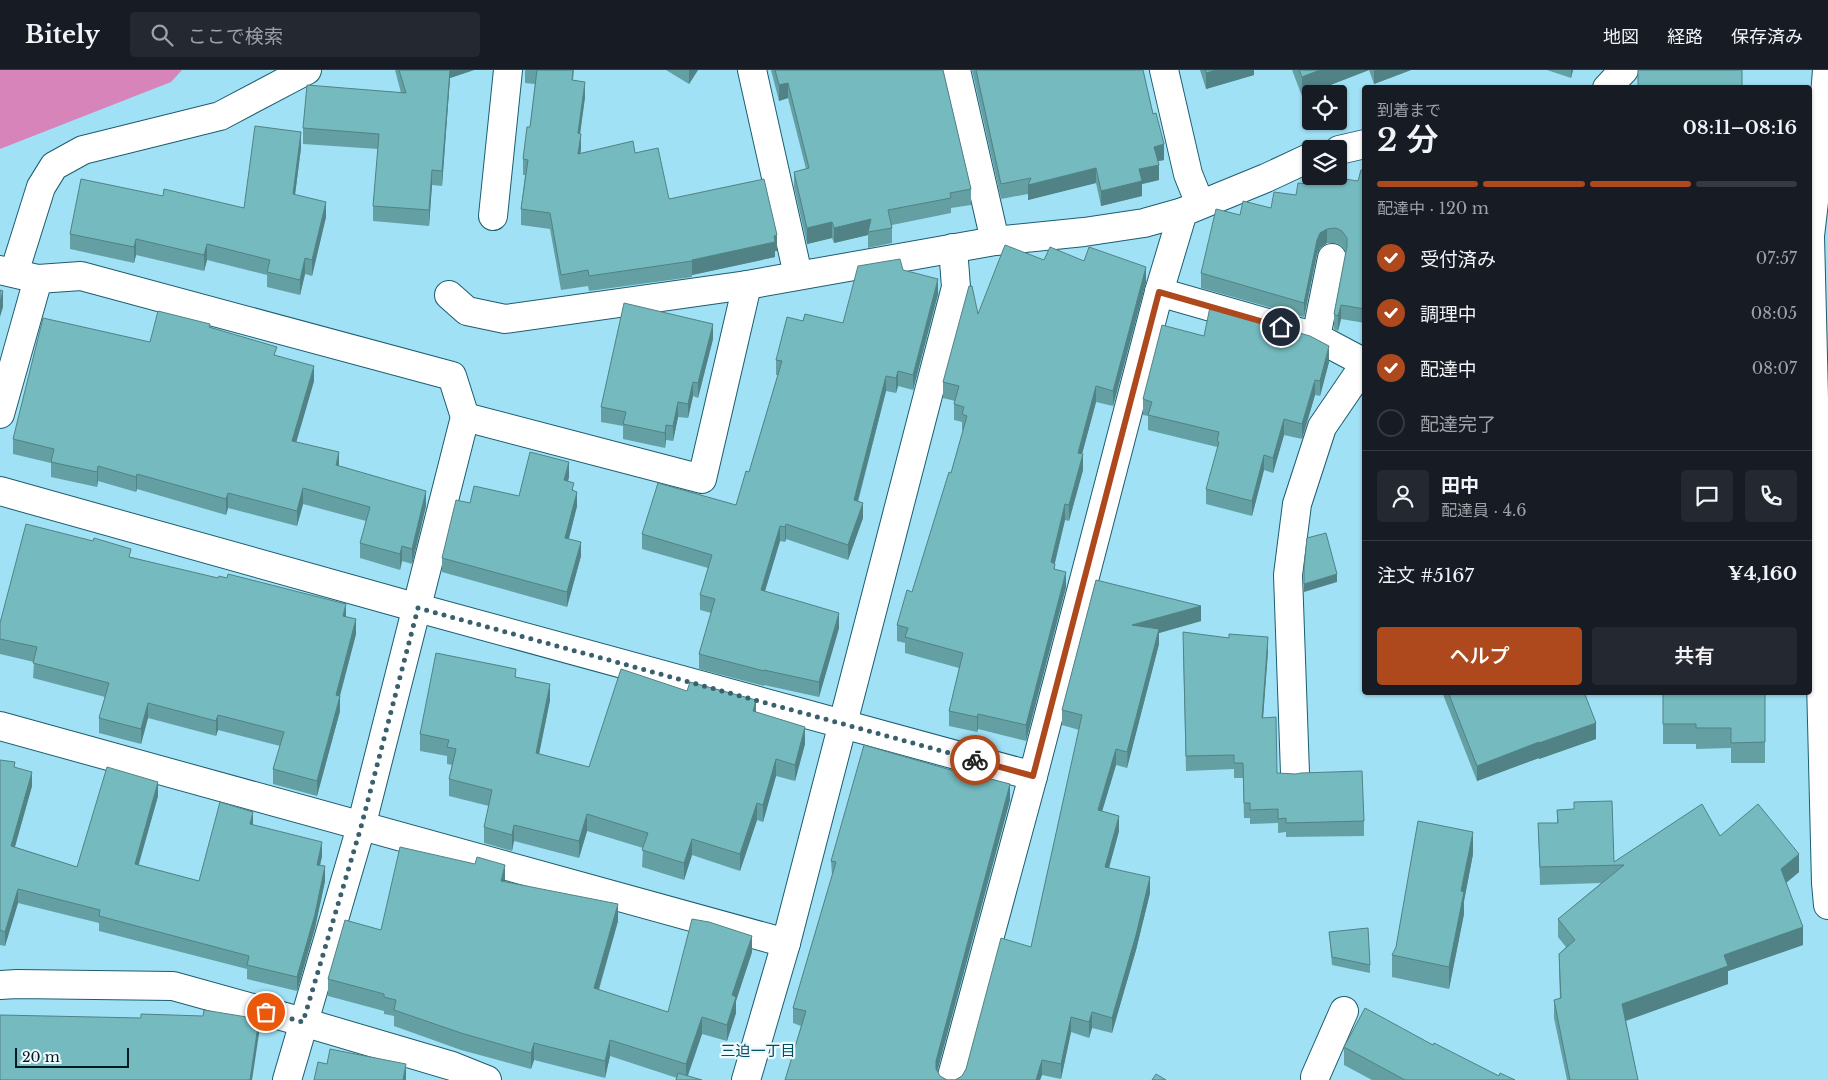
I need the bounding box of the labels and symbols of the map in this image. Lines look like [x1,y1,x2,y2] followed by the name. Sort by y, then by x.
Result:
[1260,306,1302,348] pin
[950,735,1000,785] courier
[245,991,287,1033] pin
[720,1041,796,1060] district label: 三迫一丁目
[15,1045,129,1068] scale bar

